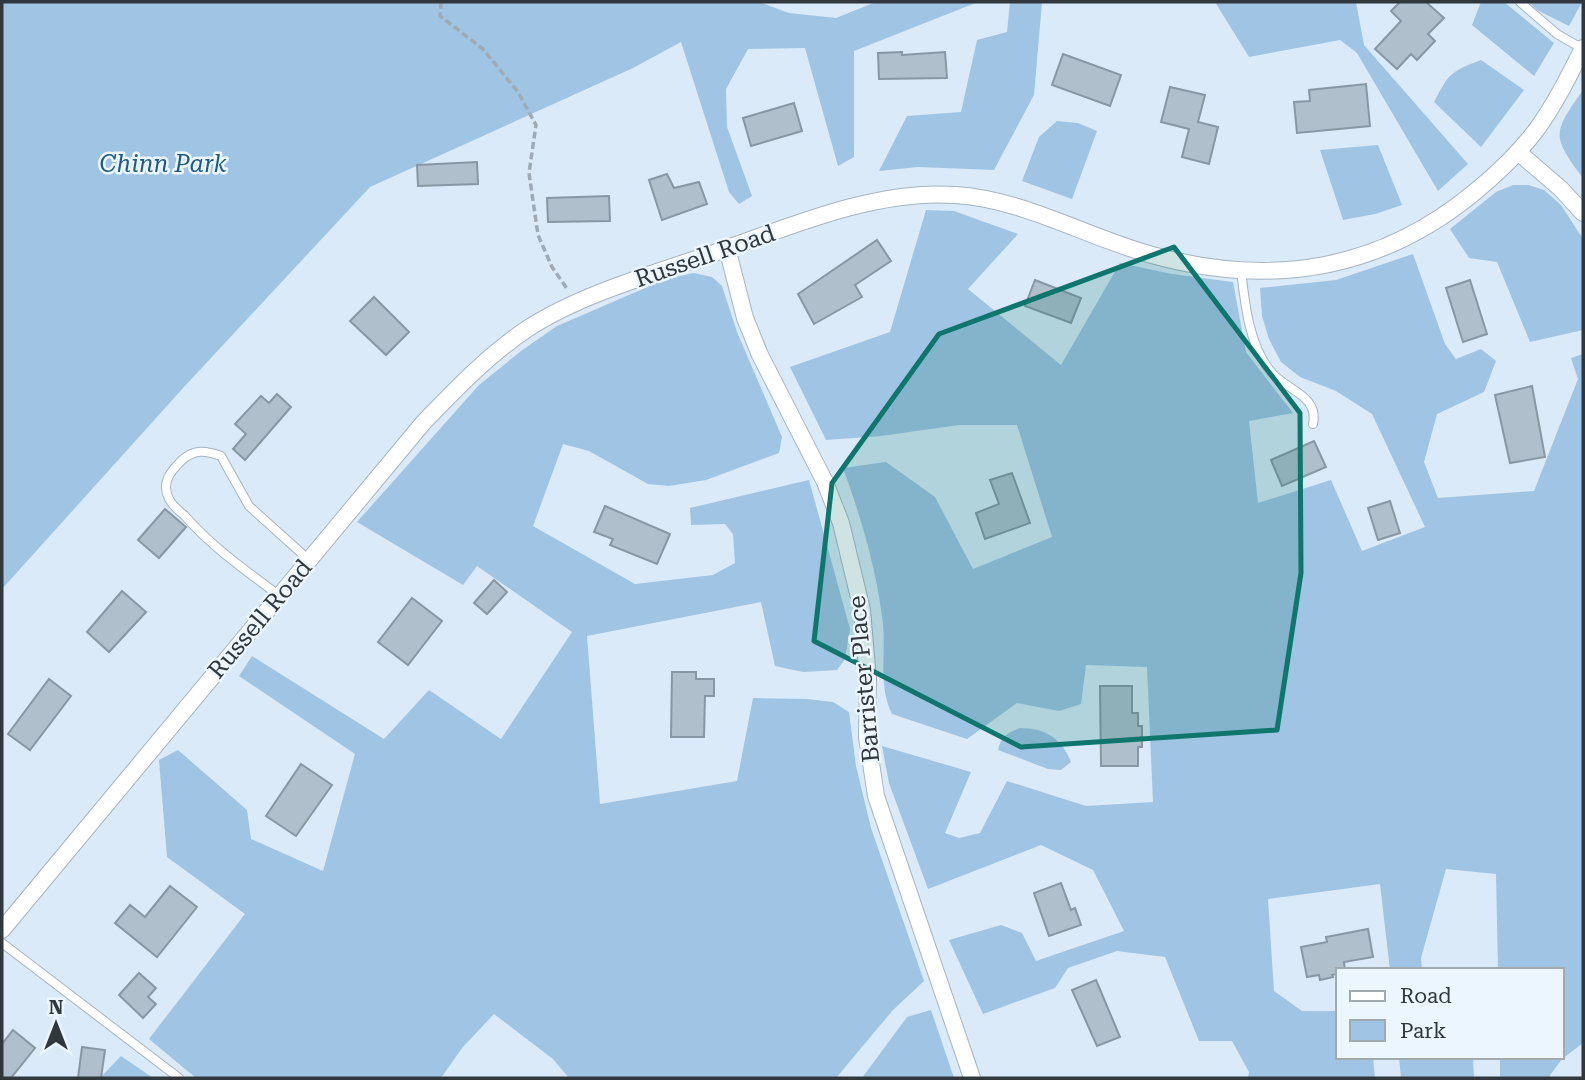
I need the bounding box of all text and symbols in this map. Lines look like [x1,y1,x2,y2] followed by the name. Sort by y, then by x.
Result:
[99,150,227,178] park label: Chinn Park
[631,219,779,293] street label: Russell Road
[202,554,318,684] street label: Russell Road
[843,594,885,764] street label: Barrister Place
[1336,968,1564,1059] legend
[1400,984,1452,1008] text: Road
[21,989,91,1059] north arrow
[49,996,64,1019] text: N
[1400,1019,1446,1043] text: Park

